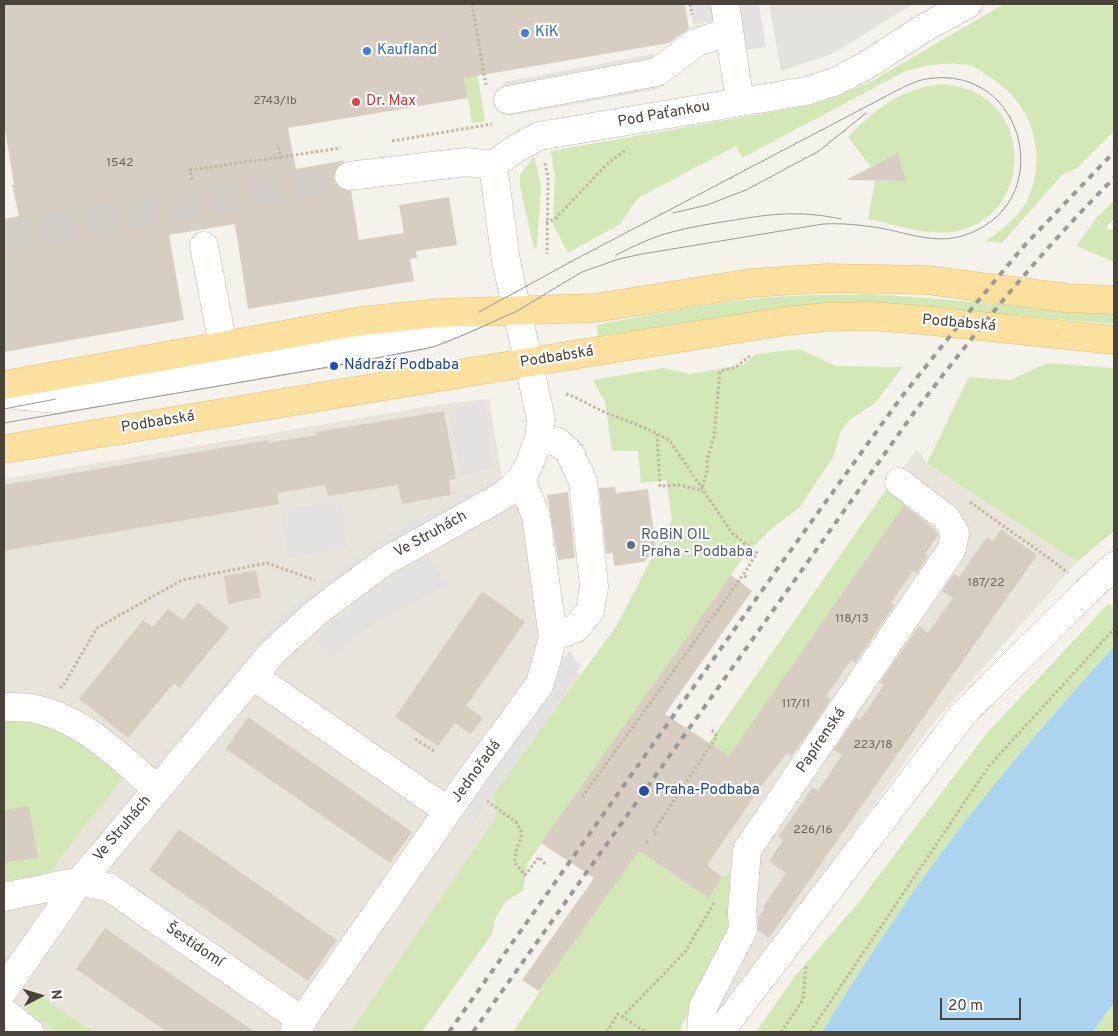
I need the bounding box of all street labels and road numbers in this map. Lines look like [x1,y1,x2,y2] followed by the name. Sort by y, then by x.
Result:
[616,98,712,132] street label: Pod Paťankou
[921,312,997,336] street label: Podbabská
[519,343,595,373] street label: Podbabská
[120,408,196,438] street label: Podbabská
[392,508,470,562] street label: Ve Struhách
[794,705,850,777] street label: Papírenská
[448,737,506,807] street label: Jednořadá
[90,792,156,866] street label: Ve Struhách
[162,920,226,972] street label: Šestidomí

